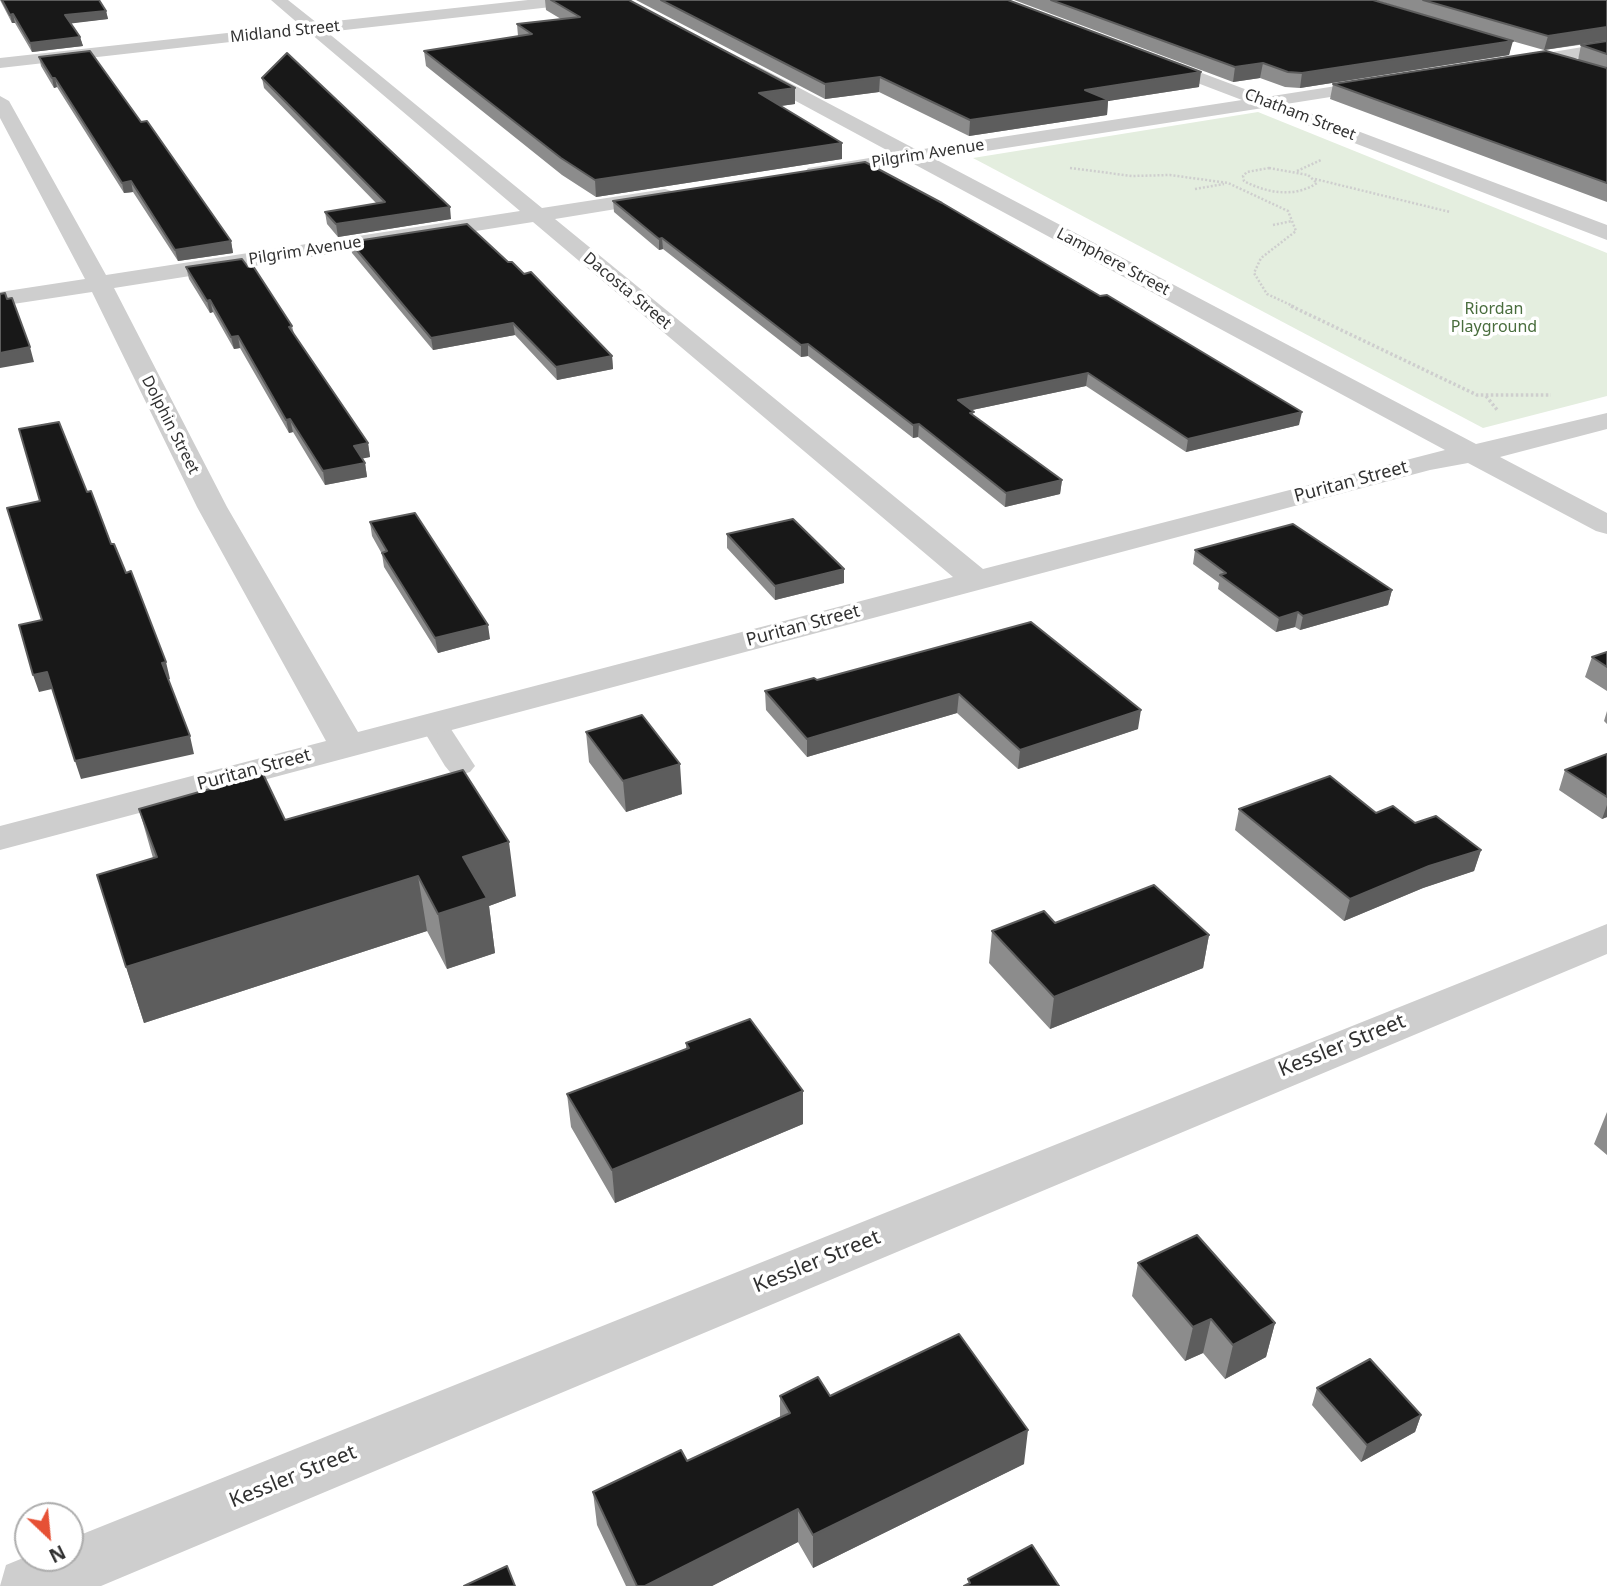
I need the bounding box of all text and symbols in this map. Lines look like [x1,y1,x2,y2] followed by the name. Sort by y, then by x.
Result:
[229,17,341,47] street label: Midland Street
[1242,85,1358,145] street label: Chatham Street
[870,136,986,172] street label: Pilgrim Avenue
[1053,224,1173,300] street label: Lamphere Street
[247,233,363,269] street label: Pilgrim Avenue
[579,249,675,333] street label: Dacosta Street
[1451,299,1537,337] park label: Riordan Playground
[137,372,203,478] street label: Dolphin Street
[1292,456,1410,508] street label: Puritan Street
[744,600,862,652] street label: Puritan Street
[195,744,313,796] street label: Puritan Street
[1275,1009,1409,1083] street label: Kessler Street
[750,1225,884,1299] street label: Kessler Street
[226,1440,360,1514] street label: Kessler Street
[14,1502,84,1572] north arrow
[45,1539,70,1569] text: N

